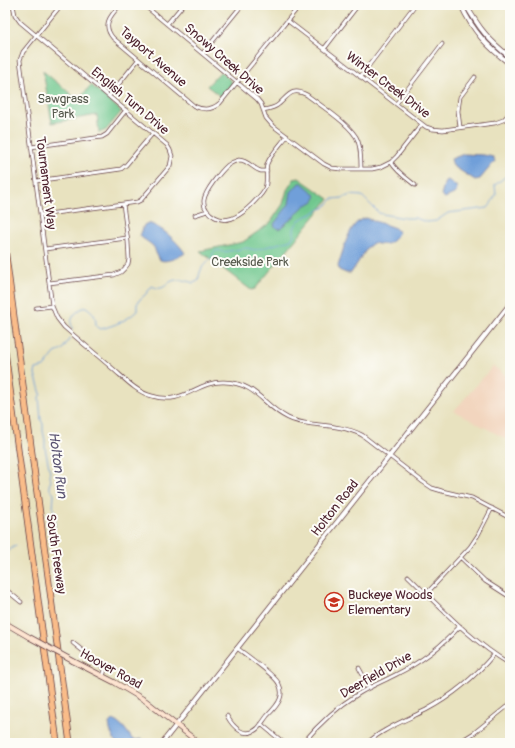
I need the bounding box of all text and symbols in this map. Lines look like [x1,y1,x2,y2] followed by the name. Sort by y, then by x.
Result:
[181,20,268,98] street label: Snowy Creek Drive
[116,23,190,91] street label: Tayport Avenue
[343,48,434,122] street label: Winter Creek Drive
[88,64,173,139] street label: English Turn Drive
[37,91,89,122] park label: Sawgrass Park
[32,135,60,231] street label: Tournament Way
[211,254,289,270] park label: Creekside Park
[45,431,71,500] water label: Holton Run
[308,476,362,540] street label: Holton Road
[42,513,70,595] street label: South Freeway
[348,587,432,618] place label: Buckeye Woods Elementary
[323,591,345,613] school or university icon: Buckeye Woods Elementary
[77,645,145,693] street label: Hoover Road
[338,648,415,702] street label: Deerfield Drive

